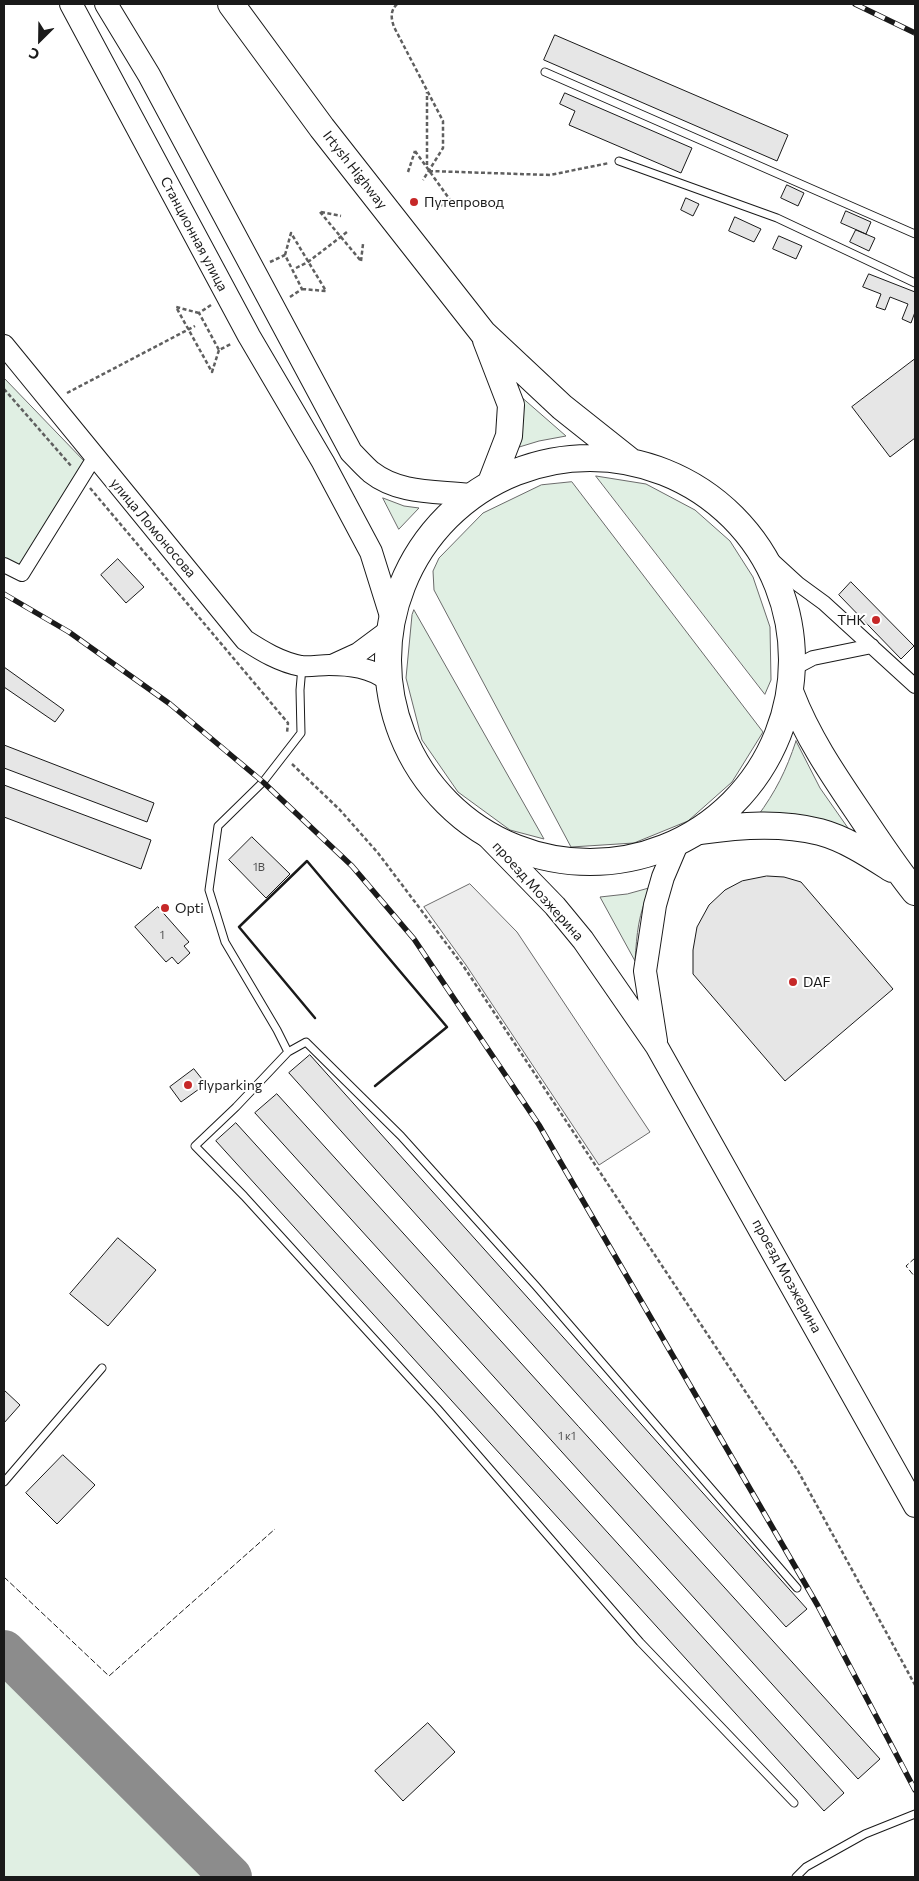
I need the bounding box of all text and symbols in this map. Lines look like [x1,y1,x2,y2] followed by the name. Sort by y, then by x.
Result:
[15,15,65,65] north arrow
[26,45,42,64] text: С
[319,128,391,212] street label: Irtysh Highway
[157,174,231,294] street label: Станционная улица
[424,194,504,210] place label: Путепровод
[408,196,420,208] marker: Путепровод
[107,475,199,581] street label: улица Ломоносова
[837,612,866,628] place label: ТНК
[870,614,882,626] marker: ТНК
[489,838,587,944] street label: проезд Мозжерина
[253,860,265,874] house number: 1В
[175,900,204,916] place label: Opti
[159,902,171,914] marker: Opti
[160,928,164,942] house number: 1
[803,974,831,990] place label: DAF
[787,976,799,988] marker: DAF
[198,1077,262,1093] place label: flyparking
[182,1079,194,1091] marker: flyparking
[749,1216,825,1336] street label: проезд Мозжерина
[558,1429,576,1443] house number: 1 к1

